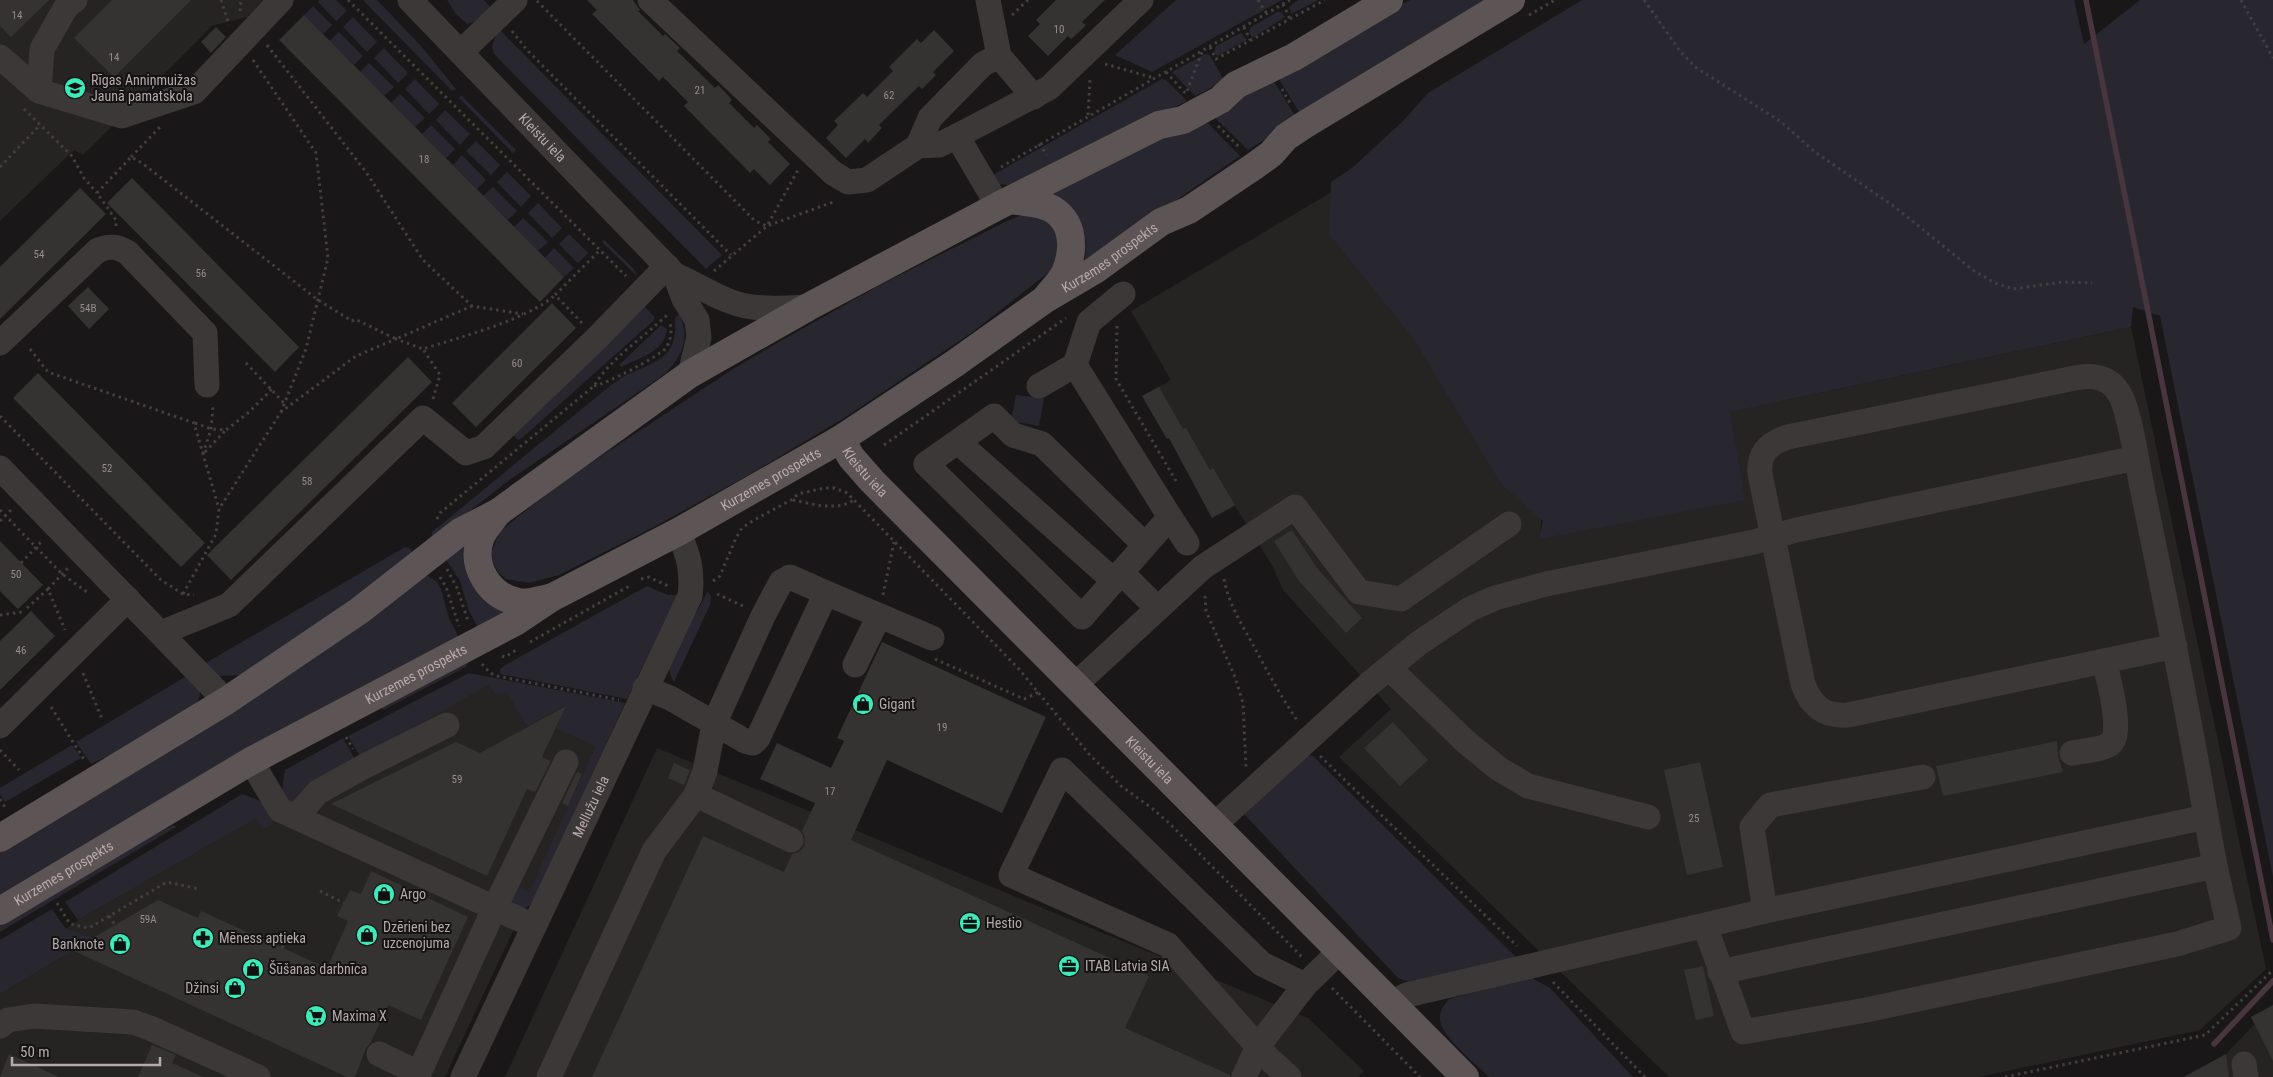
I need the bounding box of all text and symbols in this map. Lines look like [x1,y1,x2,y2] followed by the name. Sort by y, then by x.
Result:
[12,9,23,22] house number: 14
[1054,23,1064,36] house number: 10
[109,51,120,64] house number: 14
[91,72,196,104] place label: Rīgas Anniņmuižas Jaunā pamatskola
[63,76,87,100] school or university icon: Rīgas Anniņmuižas Jaunā pamatskola
[695,84,705,97] house number: 21
[884,89,894,102] house number: 62
[516,110,569,165] street label: Kleistu iela
[419,153,429,166] house number: 18
[1059,219,1161,296] street label: Kurzemes prospekts
[34,248,45,261] house number: 54
[196,267,206,280] house number: 56
[80,302,96,315] house number: 54B
[512,357,522,370] house number: 60
[718,444,824,514] street label: Kurzemes prospekts
[839,444,891,500] street label: Kleistu iela
[102,462,112,475] house number: 52
[302,475,312,488] house number: 58
[11,568,21,581] house number: 50
[363,641,470,707] street label: Kurzemes prospekts
[16,644,26,657] house number: 46
[851,692,875,716] shop icon: Gigant
[879,696,915,712] place label: Gigant
[937,721,947,734] house number: 19
[1122,733,1177,787] street label: Kleistu iela
[452,773,462,786] house number: 59
[569,773,612,840] street label: Mellužu iela
[825,785,835,798] house number: 17
[1689,812,1699,825] house number: 25
[11,837,116,909] street label: Kurzemes prospekts
[372,882,396,906] shop icon: Argo
[400,886,426,902] place label: Argo
[958,911,982,935] office icon: Hestio
[139,913,157,926] house number: 59A
[986,915,1022,931] place label: Hestio
[383,919,450,951] place label: Dzērieni bez uzcenojuma
[355,923,379,947] shop icon: Dzērieni bez uzcenojuma
[191,926,215,950] pharmacy icon: Mēness aptieka
[219,930,306,946] place label: Mēness aptieka
[108,932,132,956] shop icon: Banknote
[52,936,104,952] place label: Banknote
[1057,954,1081,978] office icon: ITAB Latvia SIA
[241,957,265,981] shop icon: Šūšanas darbnīca
[1085,958,1170,974] place label: ITAB Latvia SIA
[269,960,367,977] place label: Šūšanas darbnīca
[223,976,247,1000] shop icon: Džinsi
[185,980,219,996] place label: Džinsi
[304,1004,328,1028] supermarket icon: Maxima X
[332,1008,387,1024] place label: Maxima X
[12,1034,160,1066] scale bar
[20,1043,50,1061] text: 50 m

